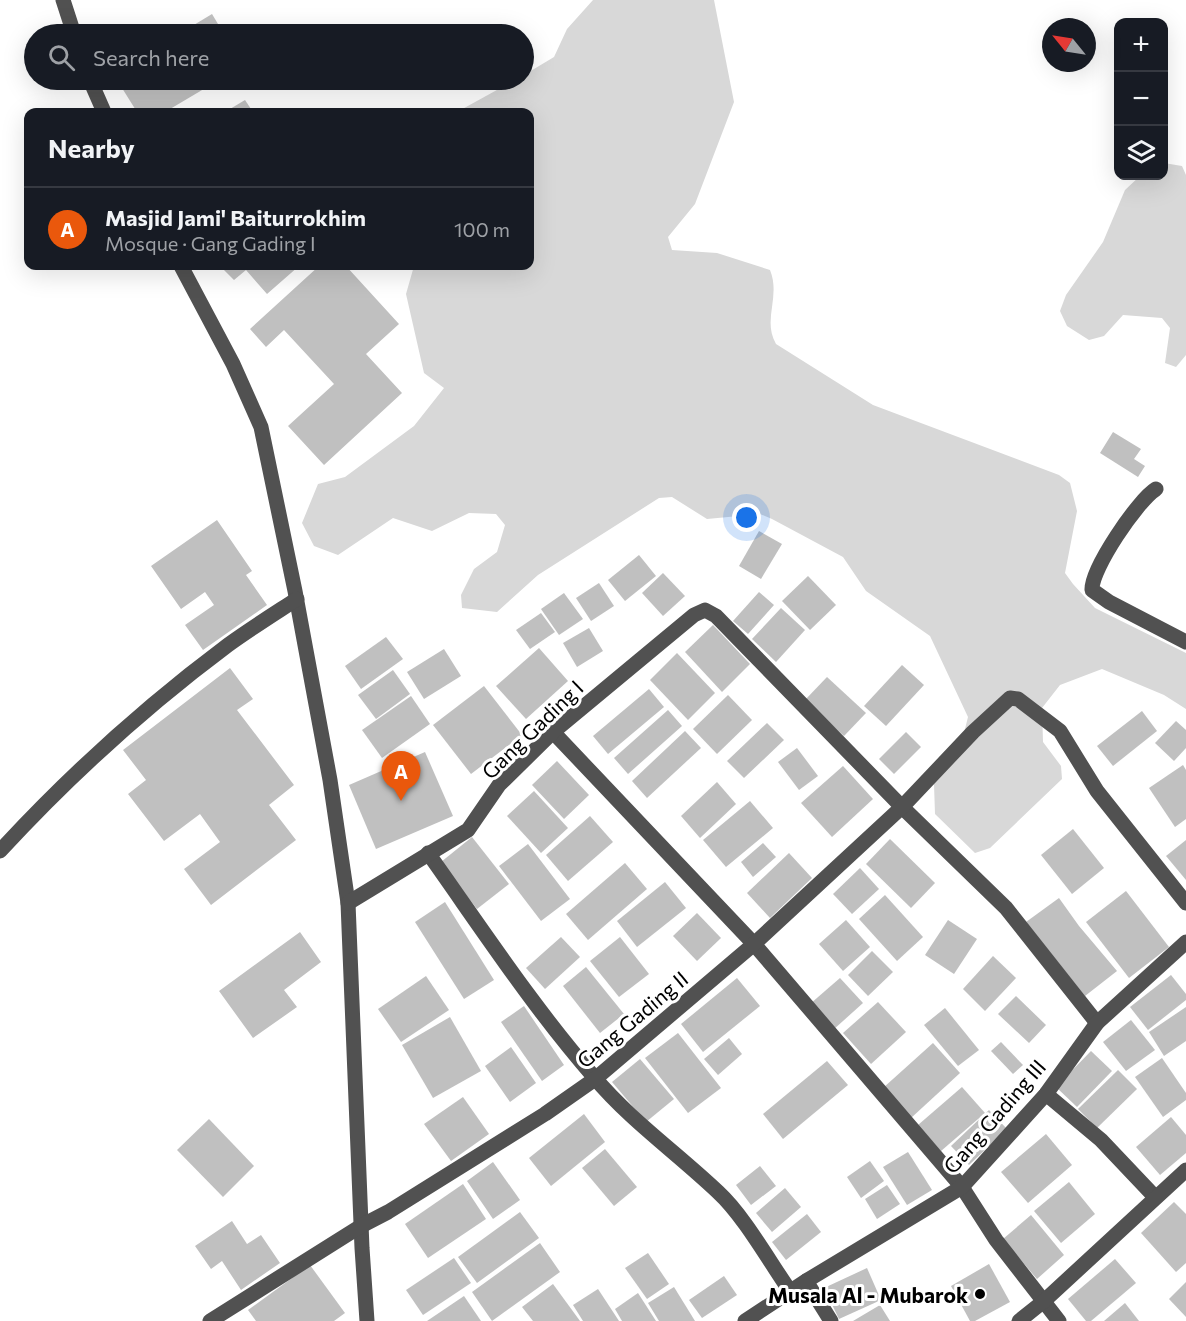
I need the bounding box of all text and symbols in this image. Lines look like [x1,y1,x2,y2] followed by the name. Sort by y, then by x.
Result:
[1042,18,1096,72] north arrow
[1114,18,1168,180] map controls
[1114,18,1168,72] button: +
[24,24,534,90] search box
[45,41,78,74] icon: search
[93,44,209,71] text: Search here
[1114,72,1168,126] button: −
[1114,126,1168,180] button: layers
[48,132,135,163] text: Nearby
[105,204,366,231] text: Masjid Jami' Baiturrokhim
[60,217,75,241] text: A
[454,217,510,241] text: 100 m
[105,231,316,255] text: Mosque · Gang Gading I
[732,503,761,532] your location
[476,674,588,784] street label: Gang Gading I
[382,752,420,801] pin: A
[572,965,692,1073] street label: Gang Gading II
[938,1054,1050,1178] street label: Gang Gading III
[768,1282,968,1307] place label: Musala Al - Mubarok
[973,1287,987,1301] marker: Musala Al - Mubarok

